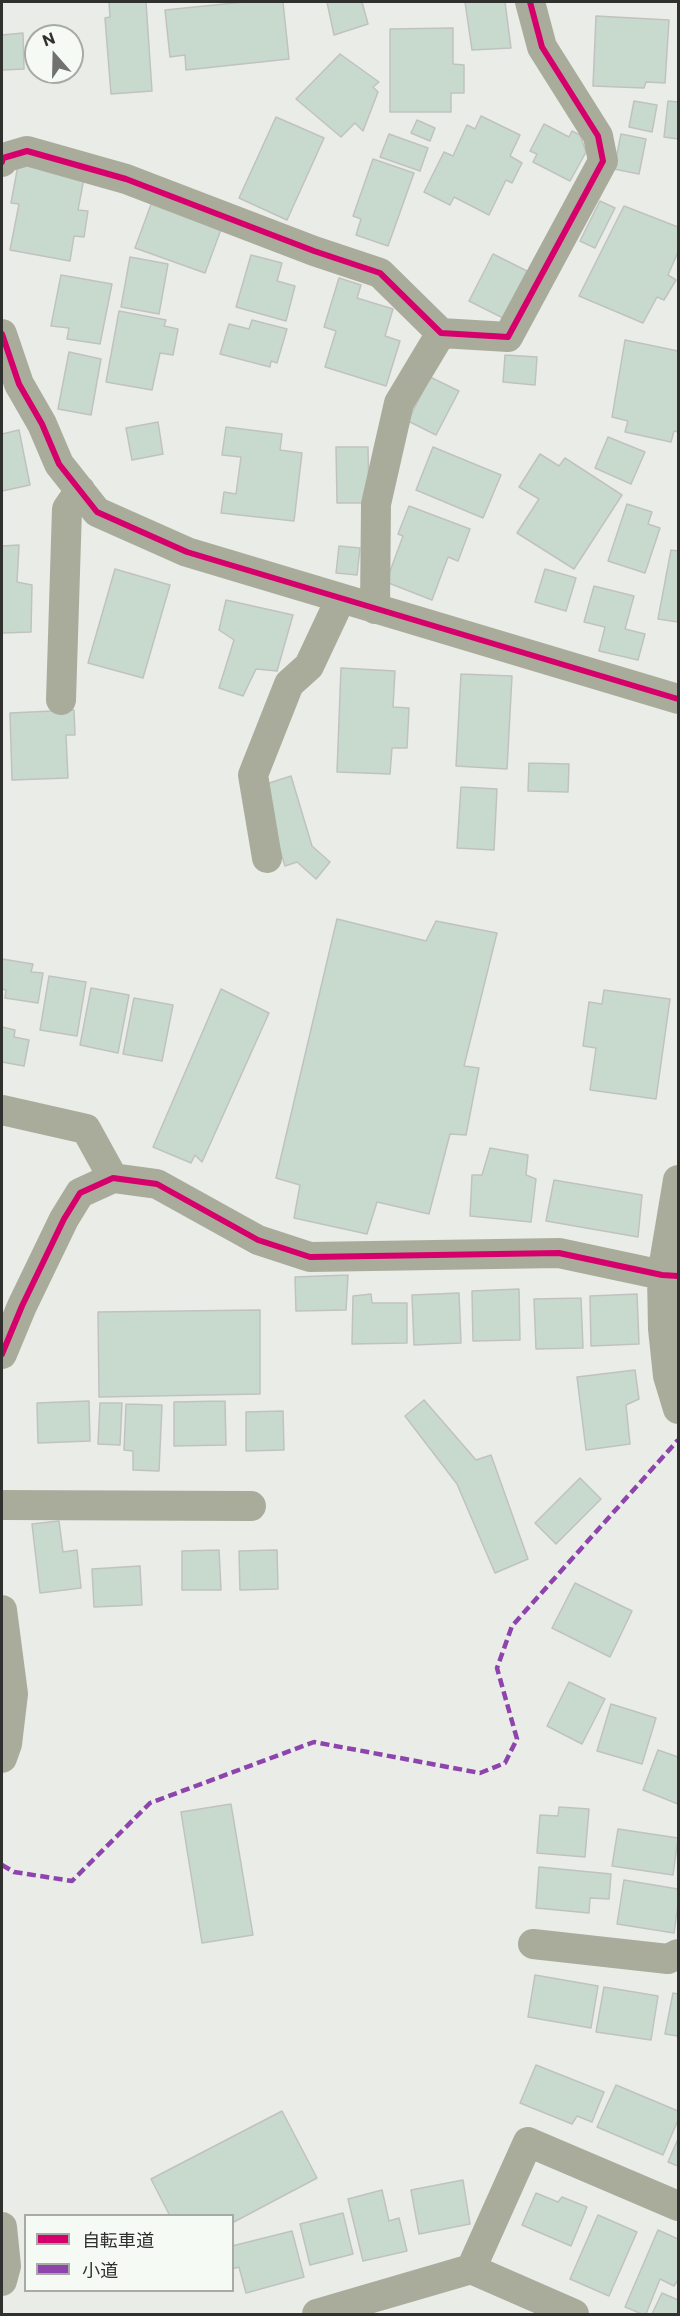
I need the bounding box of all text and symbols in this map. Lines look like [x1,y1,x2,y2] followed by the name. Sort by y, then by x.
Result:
[24,24,84,84] north arrow
[39,28,57,49] text: N
[24,2214,234,2292] legend
[82,2229,154,2251] text: 自転車道
[82,2259,118,2281] text: 小道

